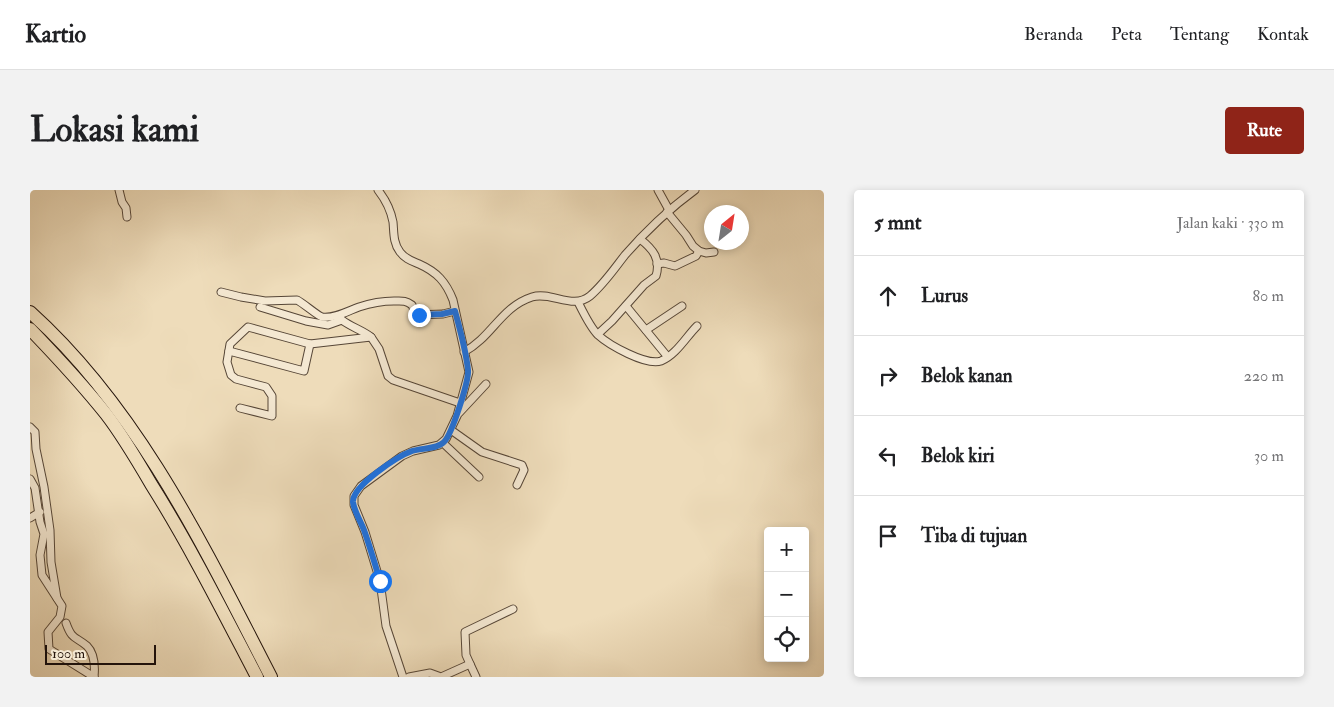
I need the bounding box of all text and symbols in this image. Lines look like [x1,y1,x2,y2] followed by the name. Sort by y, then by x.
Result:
[25,19,86,50] text: Kartio
[1024,23,1083,46] text: Beranda
[1111,23,1142,46] text: Peta
[1170,23,1229,46] text: Tentang
[1257,23,1309,46] text: Kontak
[1225,107,1304,154] button: Rute
[30,108,199,152] text: Lokasi kami
[704,205,749,250] north arrow
[874,209,921,236] text: 5 mnt
[1177,213,1284,233] text: Jalan kaki · 330 m
[874,282,902,310] icon: ahead
[921,284,968,308] text: Lurus
[1253,286,1284,306] text: 80 m
[408,304,431,327] route end
[874,362,902,390] icon: right
[921,364,1012,388] text: Belok kanan
[1244,366,1284,386] text: 220 m
[874,442,902,470] icon: left
[921,444,995,468] text: Belok kiri
[1254,446,1284,466] text: 30 m
[874,522,902,550] icon: arrive
[921,524,1027,548] text: Tiba di tujuan
[764,527,809,662] map controls
[764,527,809,572] button: +
[369,570,392,593] route start
[764,572,809,617] button: −
[764,617,809,662] button: locate
[45,642,156,665] scale bar
[52,645,85,662] text: 100 m

